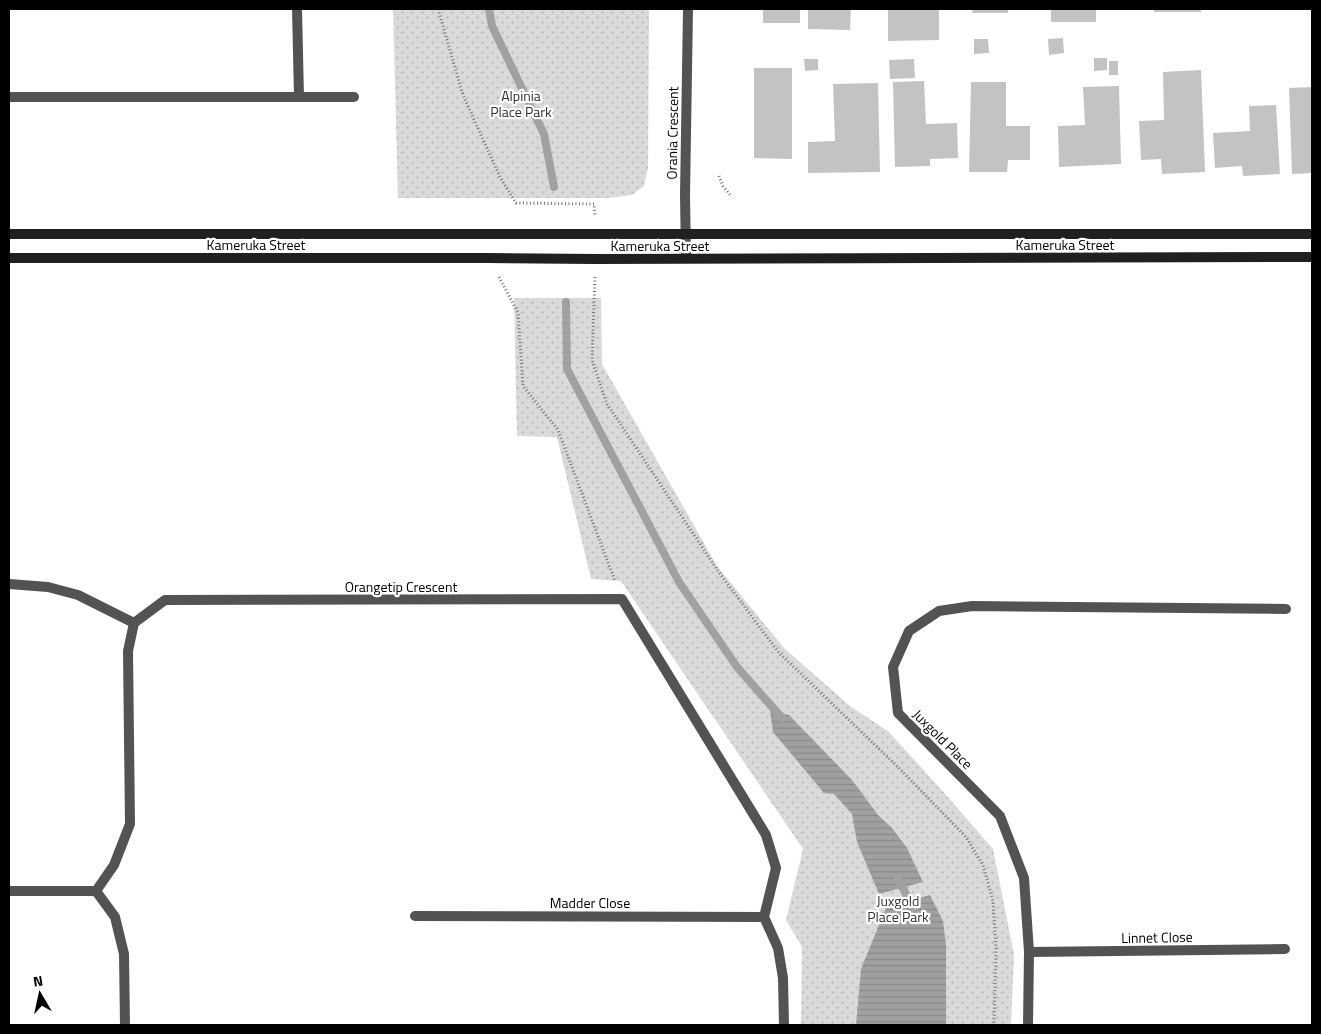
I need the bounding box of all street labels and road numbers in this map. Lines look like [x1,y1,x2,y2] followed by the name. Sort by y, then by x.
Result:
[661,86,683,180] street label: Orania Crescent
[207,234,306,255] street label: Kameruka Street
[1016,234,1115,255] street label: Kameruka Street
[611,235,710,256] street label: Kameruka Street
[345,576,457,597] street label: Orangetip Crescent
[908,704,978,774] street label: Juxgold Place
[550,892,630,913] street label: Madder Close
[1121,926,1193,948] street label: Linnet Close

